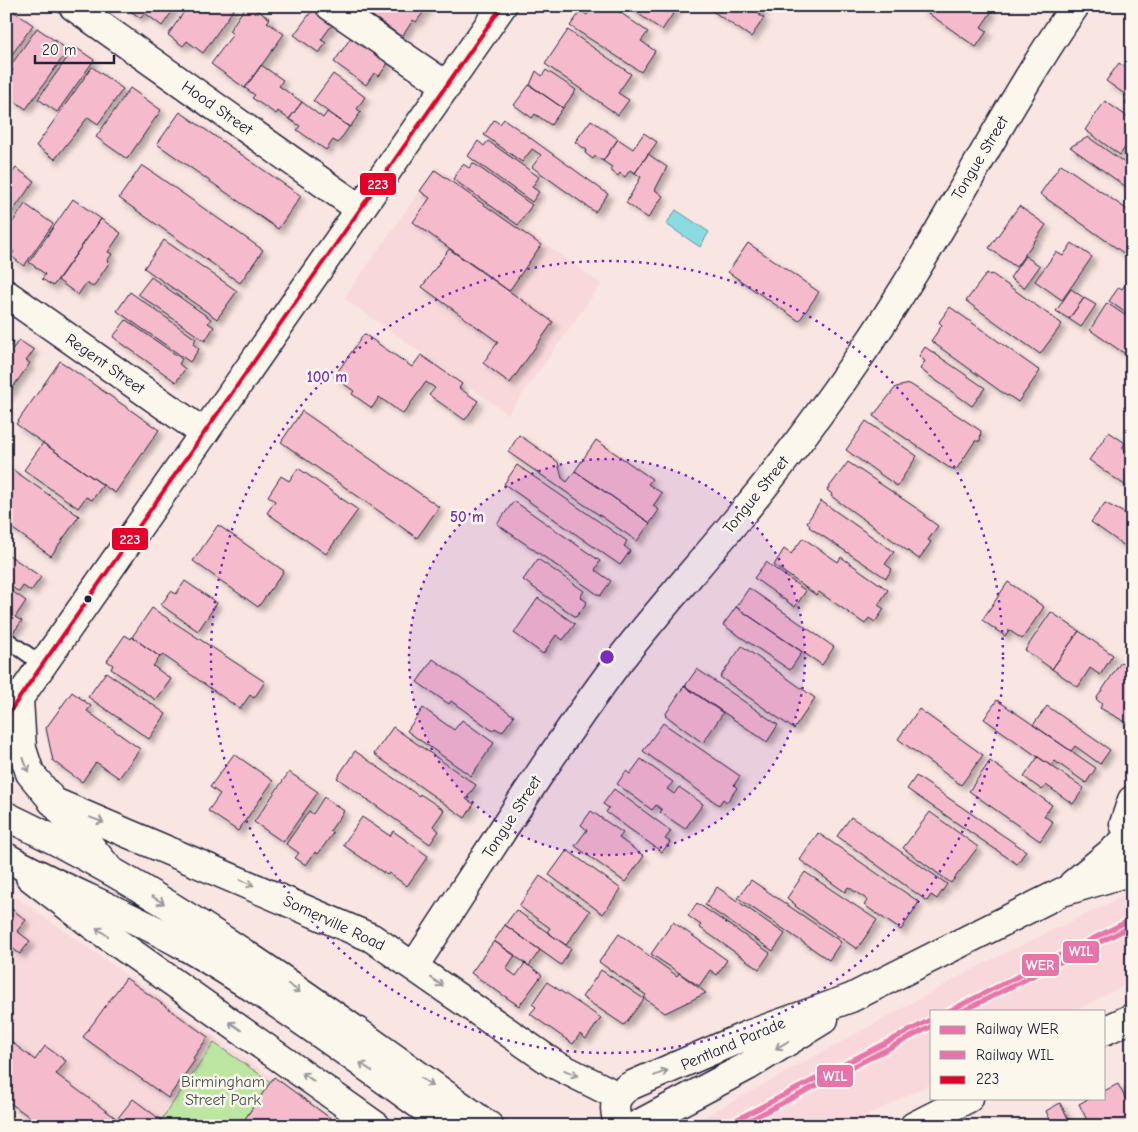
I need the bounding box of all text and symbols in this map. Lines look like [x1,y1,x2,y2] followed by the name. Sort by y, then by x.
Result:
[35,32,114,64] scale bar
[42,41,76,59] text: 20 m
[178,77,256,139] street label: Hood Street
[948,113,1012,203] street label: Tongue Street
[359,172,397,196] line badge: 223
[368,176,389,193] text: 223
[62,330,148,398] street label: Regent Street
[307,368,347,386] text: 100 m
[719,452,793,537] street label: Tongue Street
[450,508,484,526] text: 50 m
[111,527,149,551] line badge: 223
[120,531,141,548] text: 223
[83,594,93,604] unlabelled marker
[598,648,616,666] centre of rings
[22,756,31,772] one-way arrow
[479,772,545,861] street label: Tongue Street
[89,816,104,825] one-way arrow
[239,878,254,888] one-way arrow
[280,892,388,954] street label: Somerville Road
[150,895,164,905] one-way arrow
[96,927,110,937] one-way arrow
[1062,940,1100,964] line badge: WIL
[1069,943,1093,960] text: WIL
[1021,953,1060,977] line badge: WER
[1026,957,1054,974] text: WER
[429,977,443,987] one-way arrow
[287,983,301,993] one-way arrow
[930,1010,1106,1100] legend
[678,1014,788,1074] street label: Pentland Parade
[229,1020,243,1031] one-way arrow
[976,1020,1058,1038] text: Railway WER
[776,1041,790,1051] one-way arrow
[976,1046,1054,1064] text: Railway WIL
[360,1062,373,1073] one-way arrow
[816,1064,854,1088] line badge: WIL
[563,1068,578,1078] one-way arrow
[653,1068,668,1078] one-way arrow
[823,1068,847,1085] text: WIL
[976,1070,999,1088] text: 223
[301,1072,315,1082] one-way arrow
[181,1073,265,1109] park label: Birmingham Street Park
[420,1077,434,1087] one-way arrow

